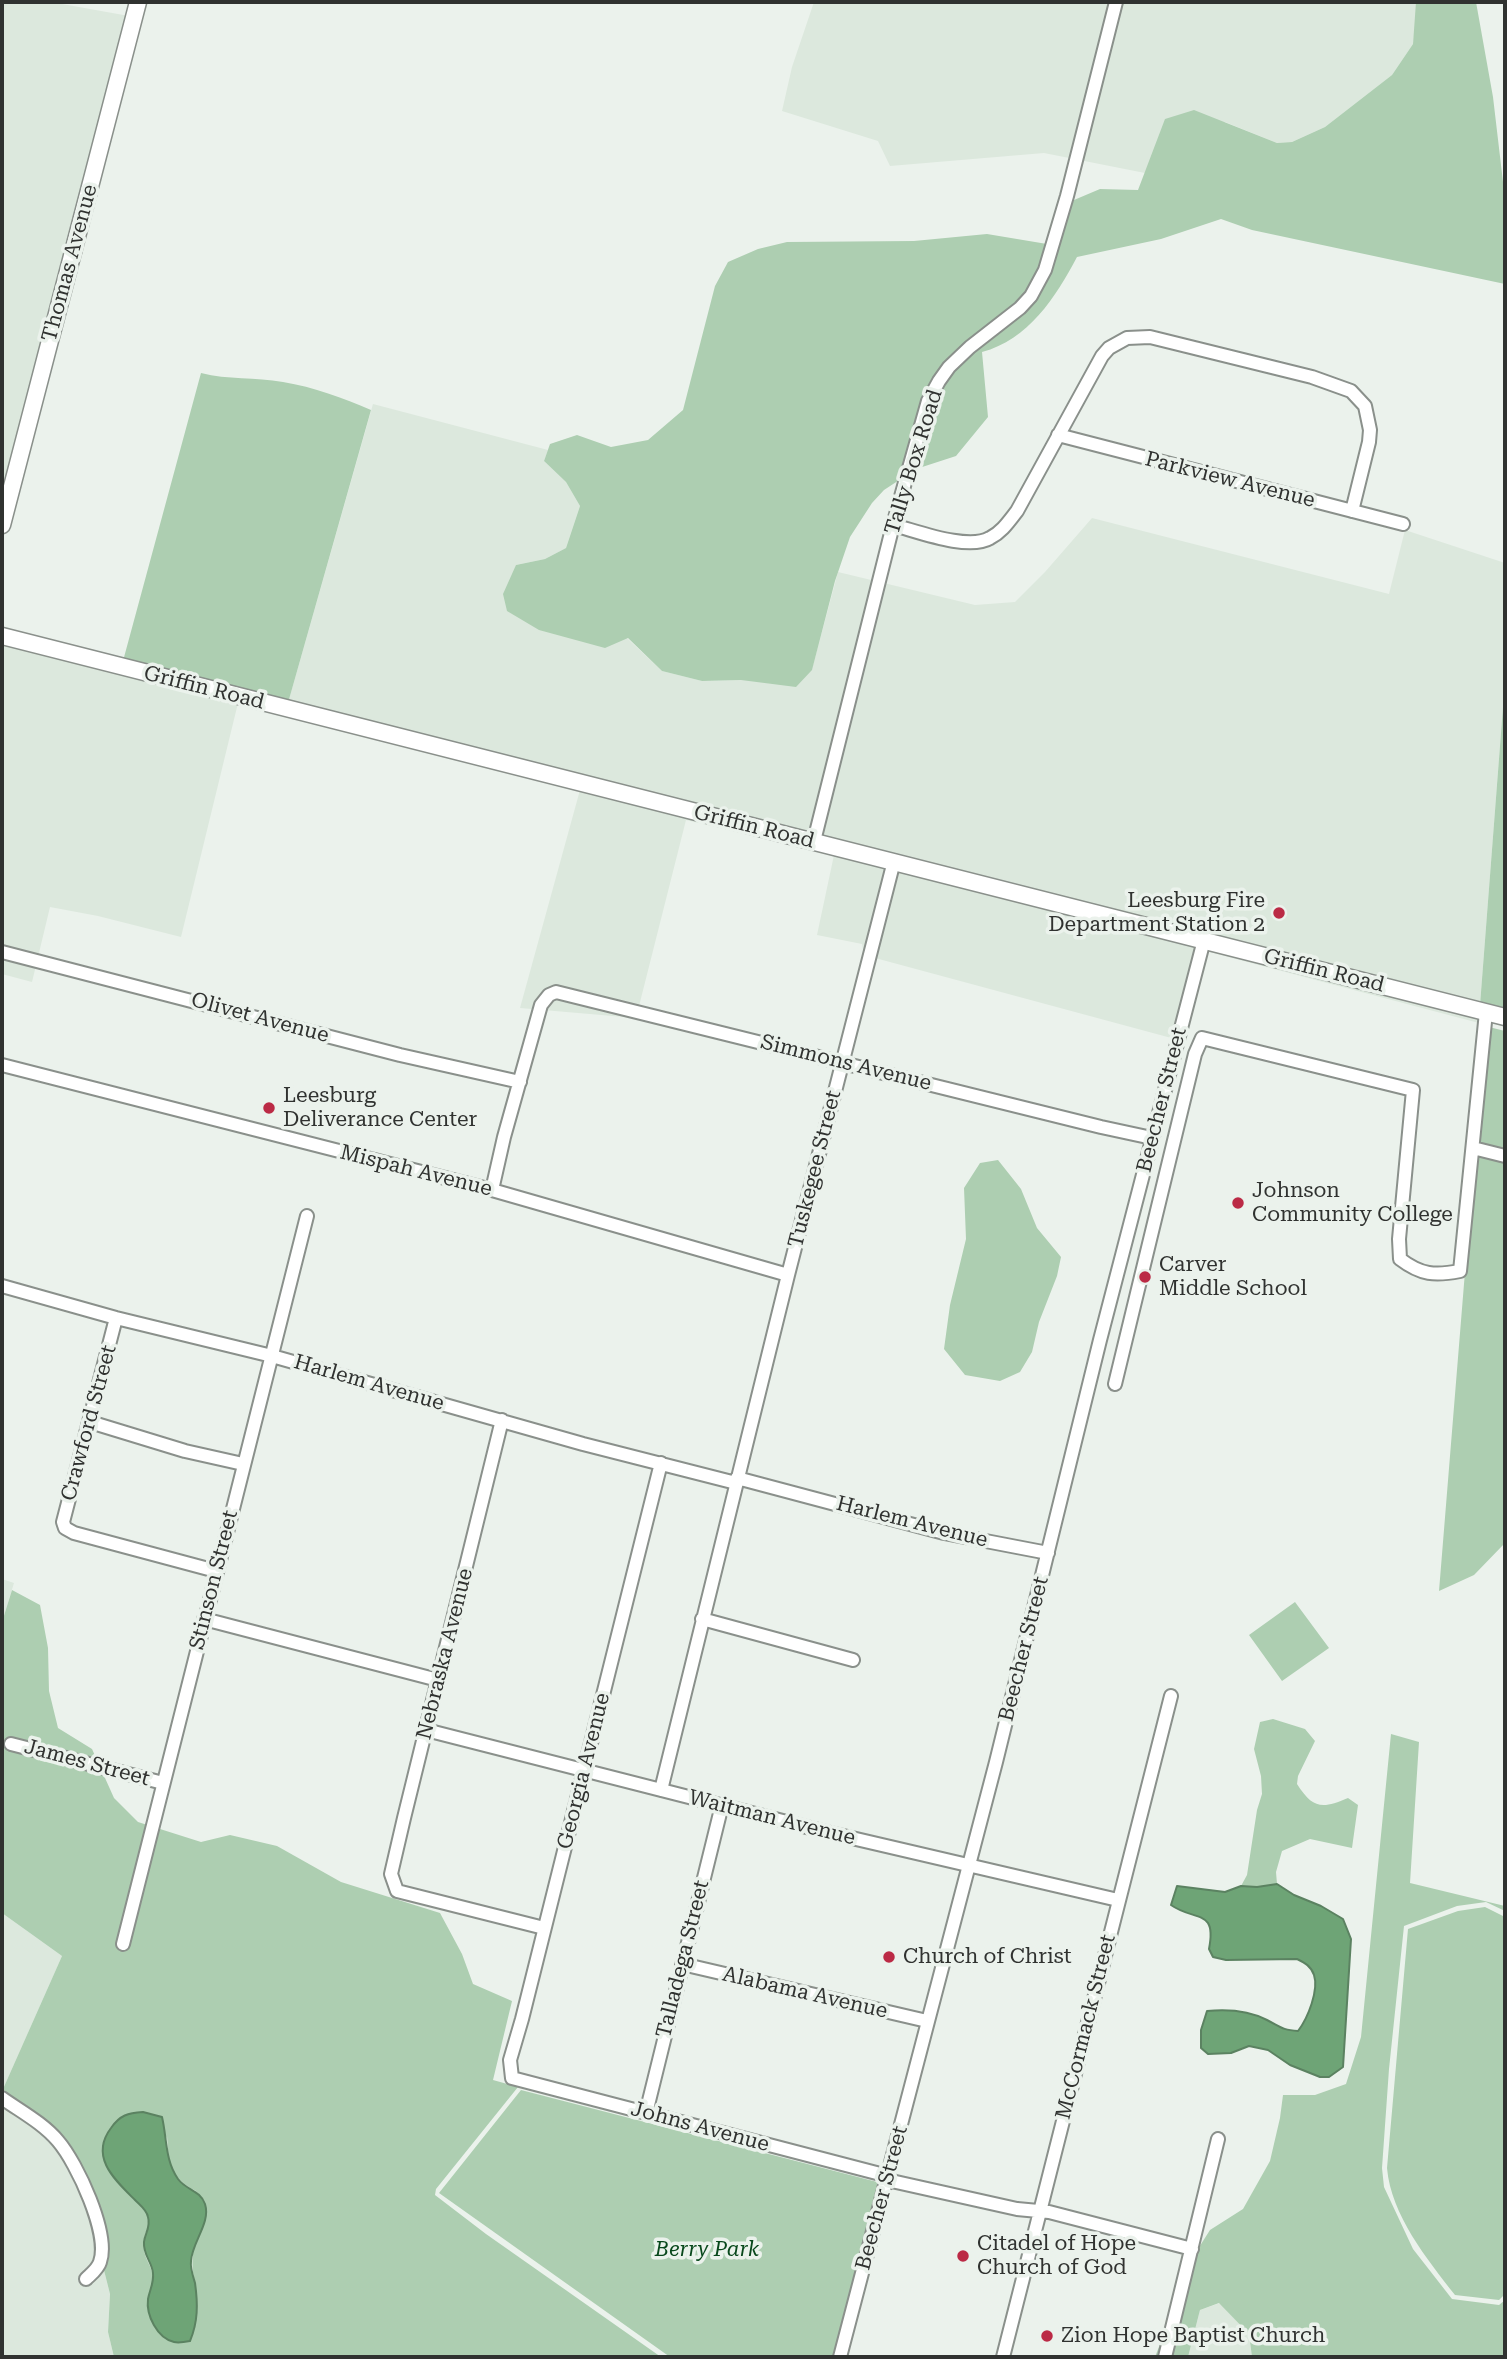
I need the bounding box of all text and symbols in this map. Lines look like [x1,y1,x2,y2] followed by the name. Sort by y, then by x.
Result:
[37,182,103,344] street label: Thomas Avenue
[880,386,948,538] street label: Tally Box Road
[1142,447,1318,513] street label: Parkview Avenue
[141,661,267,715] street label: Griffin Road
[691,800,817,854] street label: Griffin Road
[1048,888,1265,938] place label: Leesburg Fire Department Station 2
[1271,905,1287,921] marker: Leesburg Fire Department Station 2
[1261,944,1387,998] street label: Griffin Road
[188,988,332,1048] street label: Olivet Avenue
[1132,1025,1192,1175] street label: Beecher Street
[758,1030,934,1096] street label: Simmons Avenue
[283,1083,477,1133] place label: Leesburg Deliverance Center
[783,1088,847,1250] street label: Tuskegee Street
[261,1100,277,1116] marker: Leesburg Deliverance Center
[337,1140,495,1202] street label: Mispah Avenue
[1252,1178,1453,1228] place label: Johnson Community College
[1230,1195,1246,1211] marker: Johnson Community College
[1159,1252,1307,1302] place label: Carver Middle School
[1137,1269,1153,1285] marker: Carver Middle School
[56,1342,122,1504] street label: Crawford Street
[291,1350,447,1416] street label: Harlem Avenue
[834,1491,990,1553] street label: Harlem Avenue
[184,1508,244,1652] street label: Stinson Street
[412,1566,478,1742] street label: Nebraska Avenue
[994,1574,1054,1724] street label: Beecher Street
[552,1690,616,1852] street label: Georgia Avenue
[21,1734,153,1792] street label: James Street
[686,1785,858,1851] street label: Waitman Avenue
[651,1878,715,2040] street label: Talladega Street
[1051,1932,1121,2122] street label: McCormack Street
[903,1944,1072,1970] place label: Church of Christ
[881,1949,897,1965] marker: Church of Christ
[720,1962,890,2024] street label: Alabama Avenue
[628,2096,772,2158] street label: Johns Avenue
[851,2123,913,2273] street label: Beecher Street
[977,2231,1136,2281] place label: Citadel of Hope Church of God
[655,2237,759,2263] park label: Berry Park
[955,2248,971,2264] marker: Citadel of Hope Church of God
[1061,2323,1325,2349] place label: Zion Hope Baptist Church
[1039,2328,1055,2344] marker: Zion Hope Baptist Church

